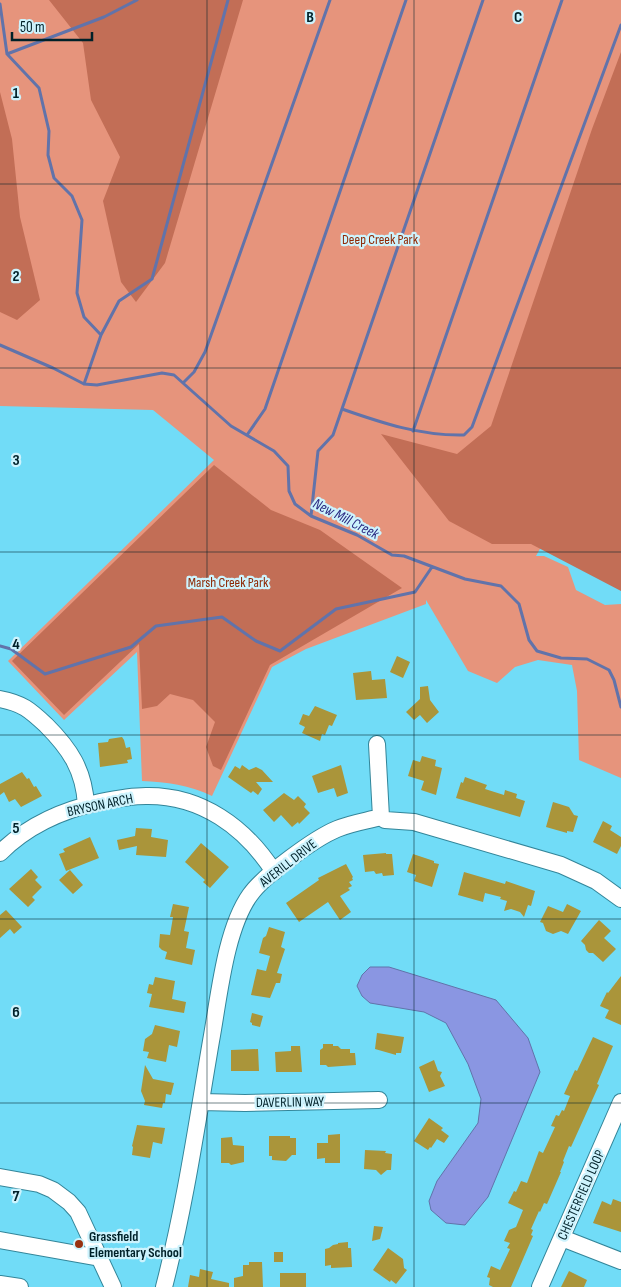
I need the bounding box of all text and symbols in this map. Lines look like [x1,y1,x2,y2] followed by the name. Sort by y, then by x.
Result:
[306,8,314,27] text: B
[514,8,522,27] text: C
[12,10,92,42] scale bar
[20,18,45,37] text: 50 m
[13,84,20,103] text: 1
[342,231,419,248] park label: Deep Creek Park
[12,267,20,286] text: 2
[12,451,20,470] text: 3
[310,494,383,544] water label: New Mill Creek
[188,574,269,591] park label: Marsh Creek Park
[12,635,20,654] text: 4
[66,790,134,820] street label: BRYSON ARCH
[12,819,20,838] text: 5
[255,835,320,891] street label: AVERILL DRIVE
[12,1003,20,1022] text: 6
[256,1093,324,1111] street label: DAVERLIN WAY
[554,1147,608,1243] street label: CHESTERFIELD LOOP
[13,1187,20,1206] text: 7
[89,1228,182,1261] place label: Grassfield Elementary School
[73,1238,85,1250] marker: Grassfield Elementary School

